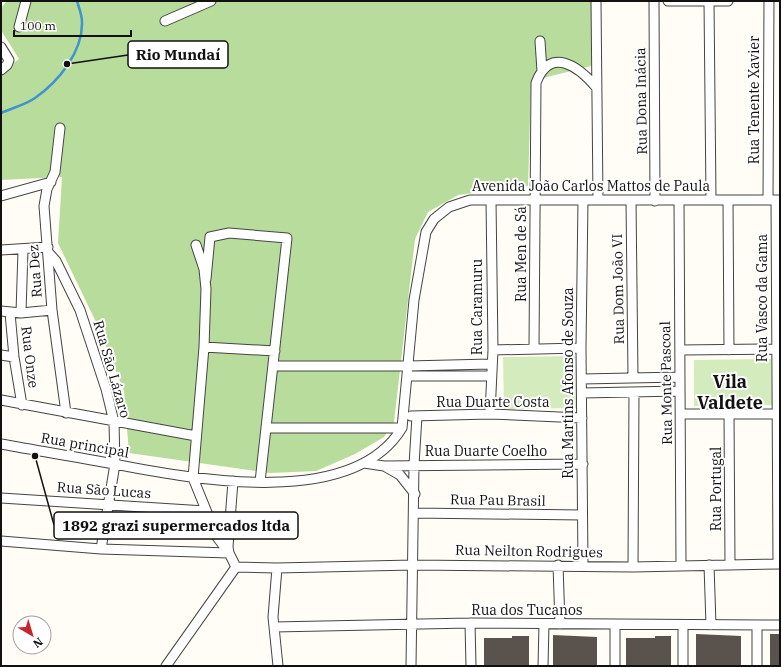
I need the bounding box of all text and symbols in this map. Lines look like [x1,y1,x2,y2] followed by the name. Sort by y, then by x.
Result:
[14,12,131,38] scale bar
[20,18,56,33] text: 100 m
[745,35,763,164] street label: Rua Tenente Xavier
[128,41,228,68] callout: Rio Mundaí
[136,45,220,64] text: Rio Mundaí
[631,47,651,155] street label: Rua Dona Inácia
[472,177,710,195] street label: Avenida João Carlos Mattos de Paula
[512,206,530,302] street label: Rua Men de Sá
[608,233,628,344] street label: Rua Dom João VI
[753,234,771,362] street label: Rua Vasco da Gama
[24,244,46,298] street label: Rua Dez
[468,258,486,355] street label: Rua Caramuru
[559,287,577,479] street label: Rua Martins Afonso de Souza
[89,318,135,420] street label: Rua São Lázaro
[656,321,676,445] street label: Rua Monte Pascoal
[17,325,43,389] street label: Rua Onze
[697,370,763,414] district label: Vila Valdete
[436,393,550,411] street label: Rua Duarte Costa
[39,428,131,462] street label: Rua principal
[425,442,547,460] street label: Rua Duarte Coelho
[707,447,725,531] street label: Rua Portugal
[56,478,152,502] street label: Rua São Lucas
[450,490,546,510] street label: Rua Pau Brasil
[54,512,298,539] callout: 1892 grazi supermercados ltda
[62,516,290,535] text: 1892 grazi supermercados ltda
[455,541,603,561] street label: Rua Neilton Rodrigues
[471,601,583,619] street label: Rua dos Tucanos
[12,615,52,655] north arrow
[30,635,46,651] text: N

